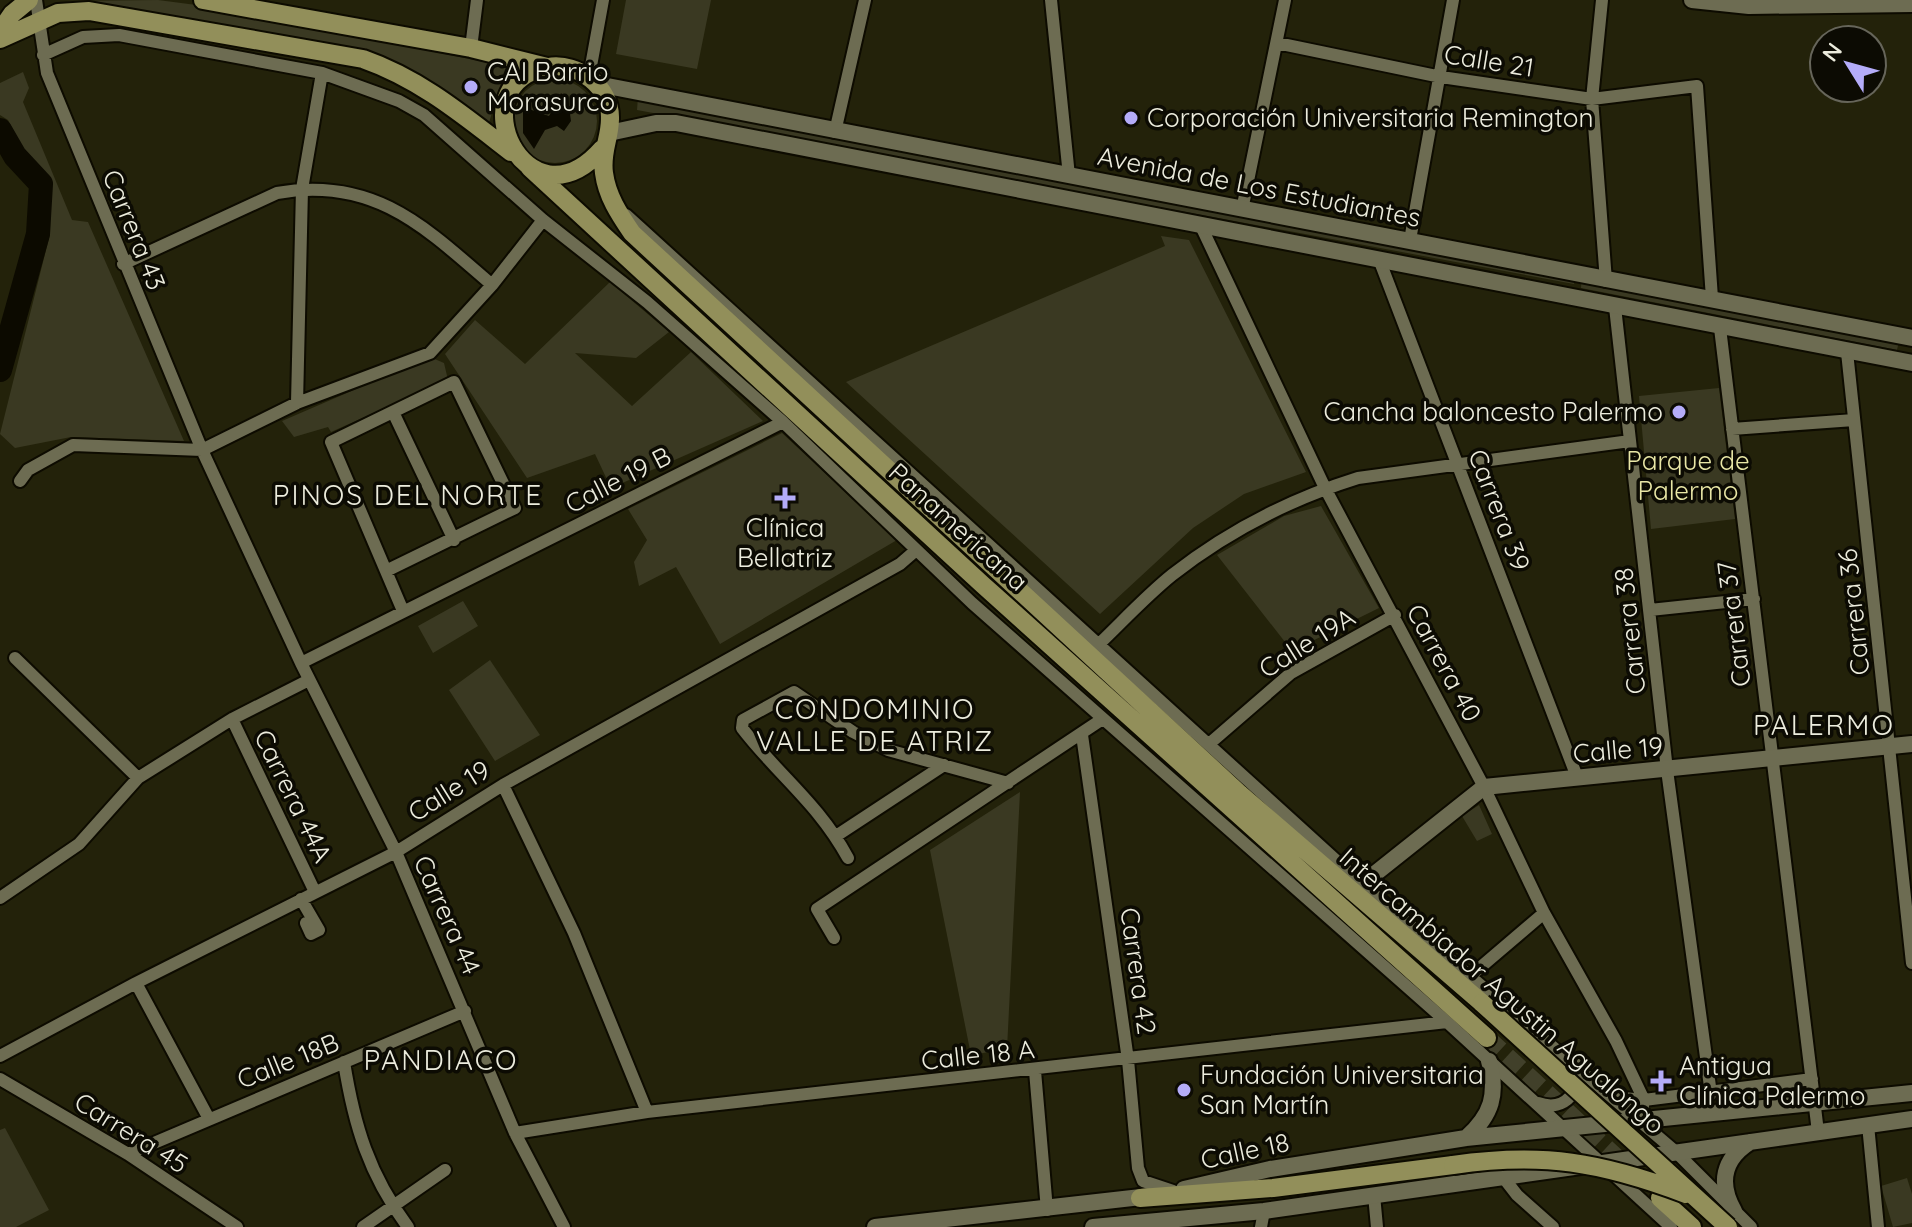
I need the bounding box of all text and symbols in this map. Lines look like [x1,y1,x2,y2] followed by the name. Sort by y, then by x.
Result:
[1808,24,1888,104] north arrow
[1442,37,1536,84] street label: Calle 21
[1816,37,1848,67] text: N
[487,55,615,118] place label: CAI Barrio Morasurco
[462,78,480,96] marker: CAI Barrio Morasurco
[1147,101,1594,134] place label: Corporación Universitaria Remington
[1122,109,1140,127] marker: Corporación Universitaria Remington
[1095,139,1423,234] street label: Avenida de Los Estudiantes
[95,165,174,295] street label: Carrera 43
[1323,395,1663,428] place label: Cancha baloncesto Palermo
[1670,403,1688,421] marker: Cancha baloncesto Palermo
[559,439,676,520] street label: Calle 19 B
[1461,444,1538,575] street label: Carrera 39
[1626,444,1750,507] park label: Parque de Palermo
[882,456,1035,598] street label: Panamericana
[273,477,543,512] district label: PINOS DEL NORTE
[774,487,796,509] marker: Clínica Bellatriz
[737,511,833,574] place label: Clínica Bellatriz
[1830,547,1877,677] street label: Carrera 36
[1709,559,1758,689] street label: Carrera 37
[1606,566,1653,696] street label: Carrera 38
[1400,598,1489,727] street label: Carrera 40
[1253,600,1361,685] street label: Calle 19A
[756,691,994,758] district label: CONDOMINIO VALLE DE ATRIZ
[1753,707,1895,742] district label: PALERMO
[247,724,340,868] street label: Carrera 44A
[1572,729,1664,770] street label: Calle 19
[402,753,496,829] street label: Calle 19
[1333,840,1672,1141] street label: Intercambiador Agustin Agualongo
[407,850,488,979] street label: Carrera 44
[1113,905,1164,1036] street label: Carrera 42
[232,1025,344,1096] street label: Calle 18B
[920,1032,1036,1077] street label: Calle 18 A
[364,1042,518,1077] district label: PANDIACO
[1679,1049,1865,1112] place label: Antigua Clínica Palermo
[1200,1058,1484,1121] place label: Fundación Universitaria San Martín
[1650,1070,1672,1092] marker: Antigua Clínica Palermo
[1175,1081,1193,1099] marker: Fundación Universitaria San Martín
[68,1085,194,1180] street label: Carrera 45
[1198,1125,1292,1176] street label: Calle 18

